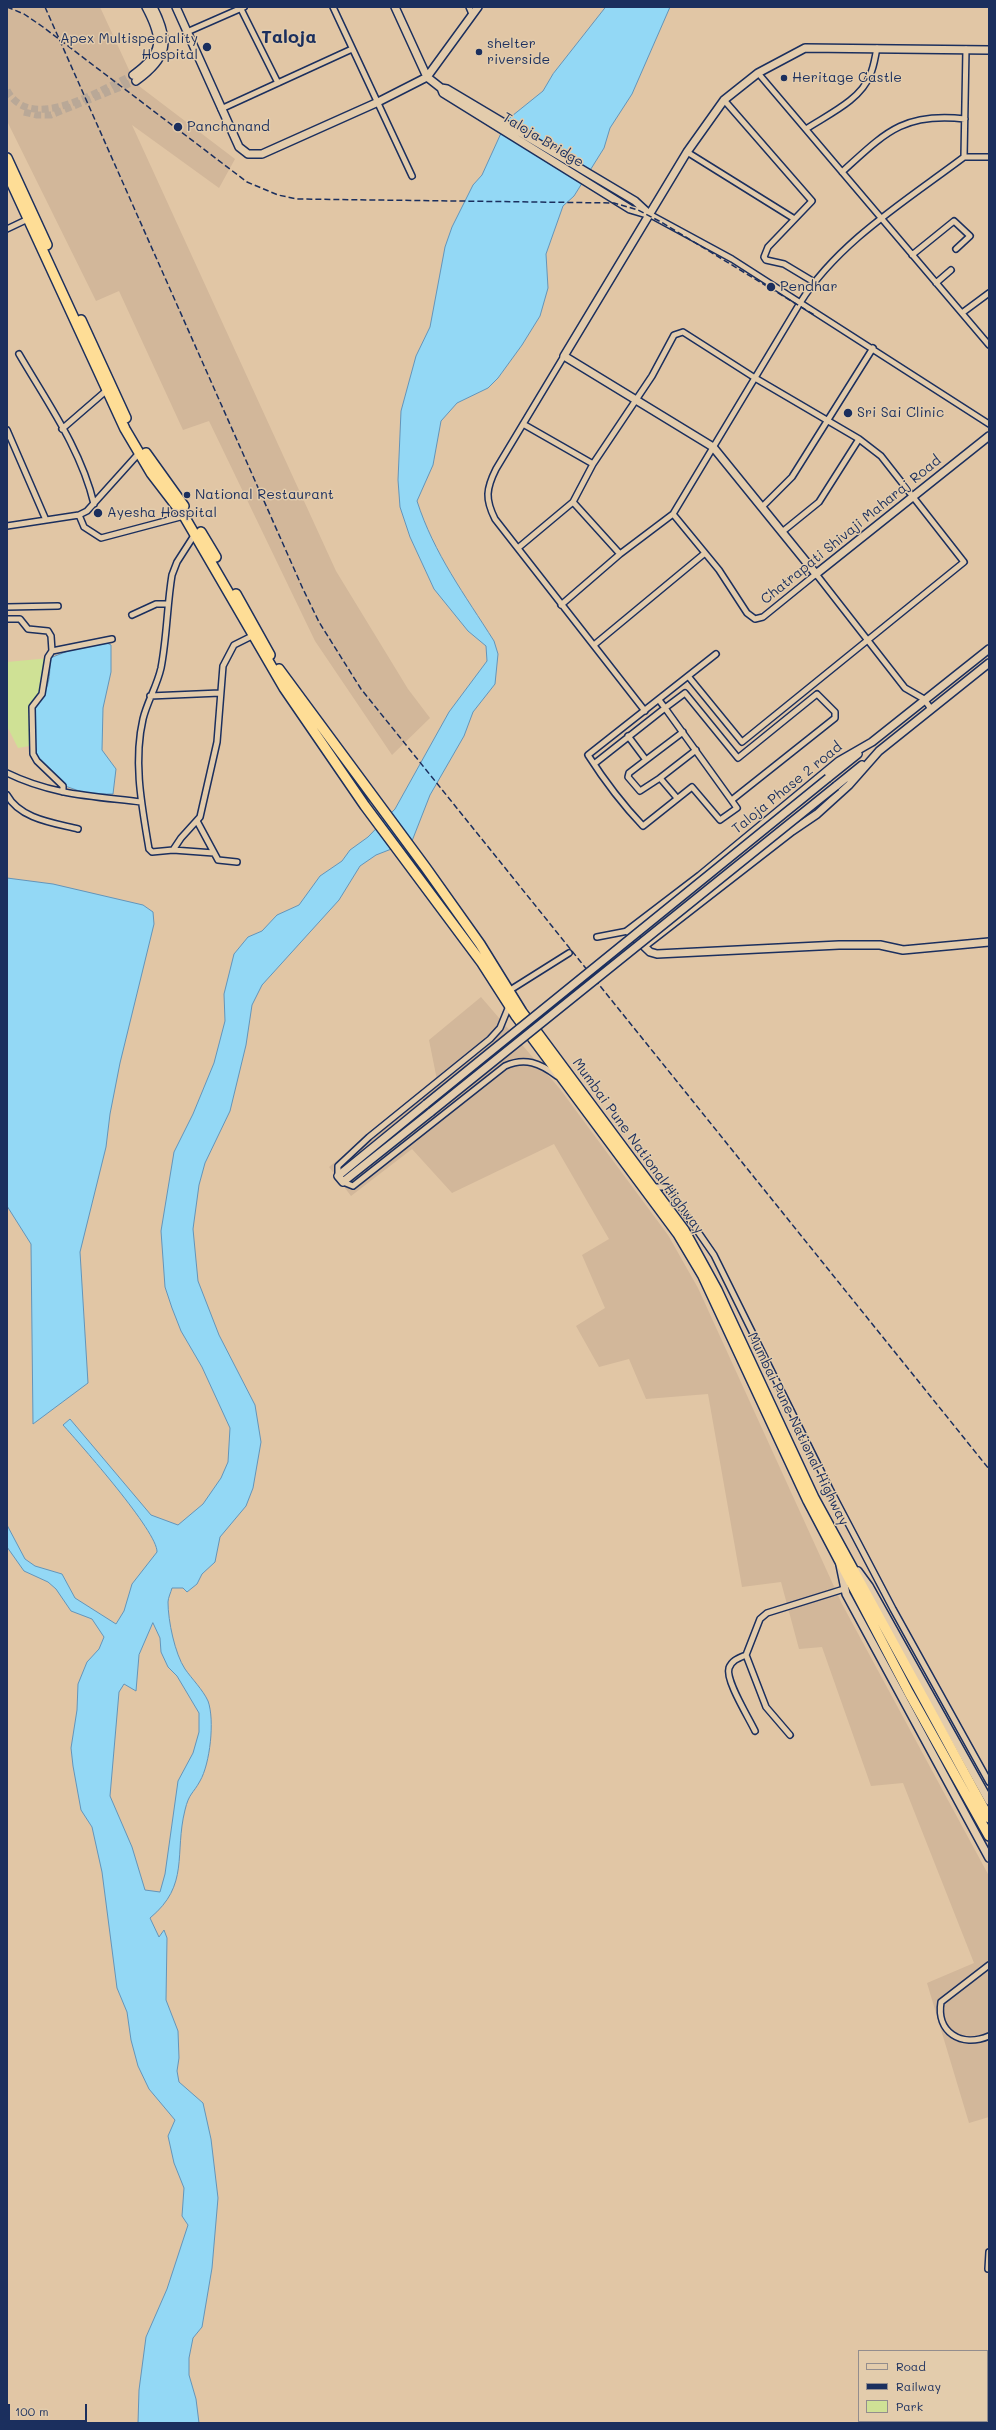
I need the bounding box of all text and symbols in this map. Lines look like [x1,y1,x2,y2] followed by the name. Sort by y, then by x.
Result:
[261,26,317,48] district label: Taloja
[60,31,198,64] place label: Apex Multispeciality Hospital
[487,36,550,68] place label: shelter riverside
[201,41,213,53] marker: Apex Multispeciality Hospital
[474,47,484,57] marker: shelter riverside
[792,70,902,86] place label: Heritage Castle
[779,73,789,83] marker: Heritage Castle
[499,109,587,171] street label: Taloja Bridge
[187,119,270,135] place label: Panchanand
[172,121,184,133] marker: Panchanand
[780,279,837,295] place label: Pendhar
[765,281,777,293] marker: Pendhar
[857,405,944,421] place label: Sri Sai Clinic
[842,407,854,419] marker: Sri Sai Clinic
[758,452,944,608] street label: Chatrapati Shivaji Maharaj Road
[195,487,334,503] place label: National Restaurant
[182,490,192,500] marker: National Restaurant
[107,505,217,521] place label: Ayesha Hospital
[92,507,104,519] marker: Ayesha Hospital
[729,738,845,838] street label: Taloja Phase 2 road
[569,1055,707,1237] street label: Mumbai Pune National Highway
[744,1330,852,1528] street label: Mumbai Pune National Highway
[858,2350,988,2422] legend
[896,2358,926,2374] text: Road
[896,2378,941,2394] text: Railway
[10,2396,89,2422] scale bar
[896,2398,923,2414] text: Park
[15,2403,49,2419] text: 100 m

